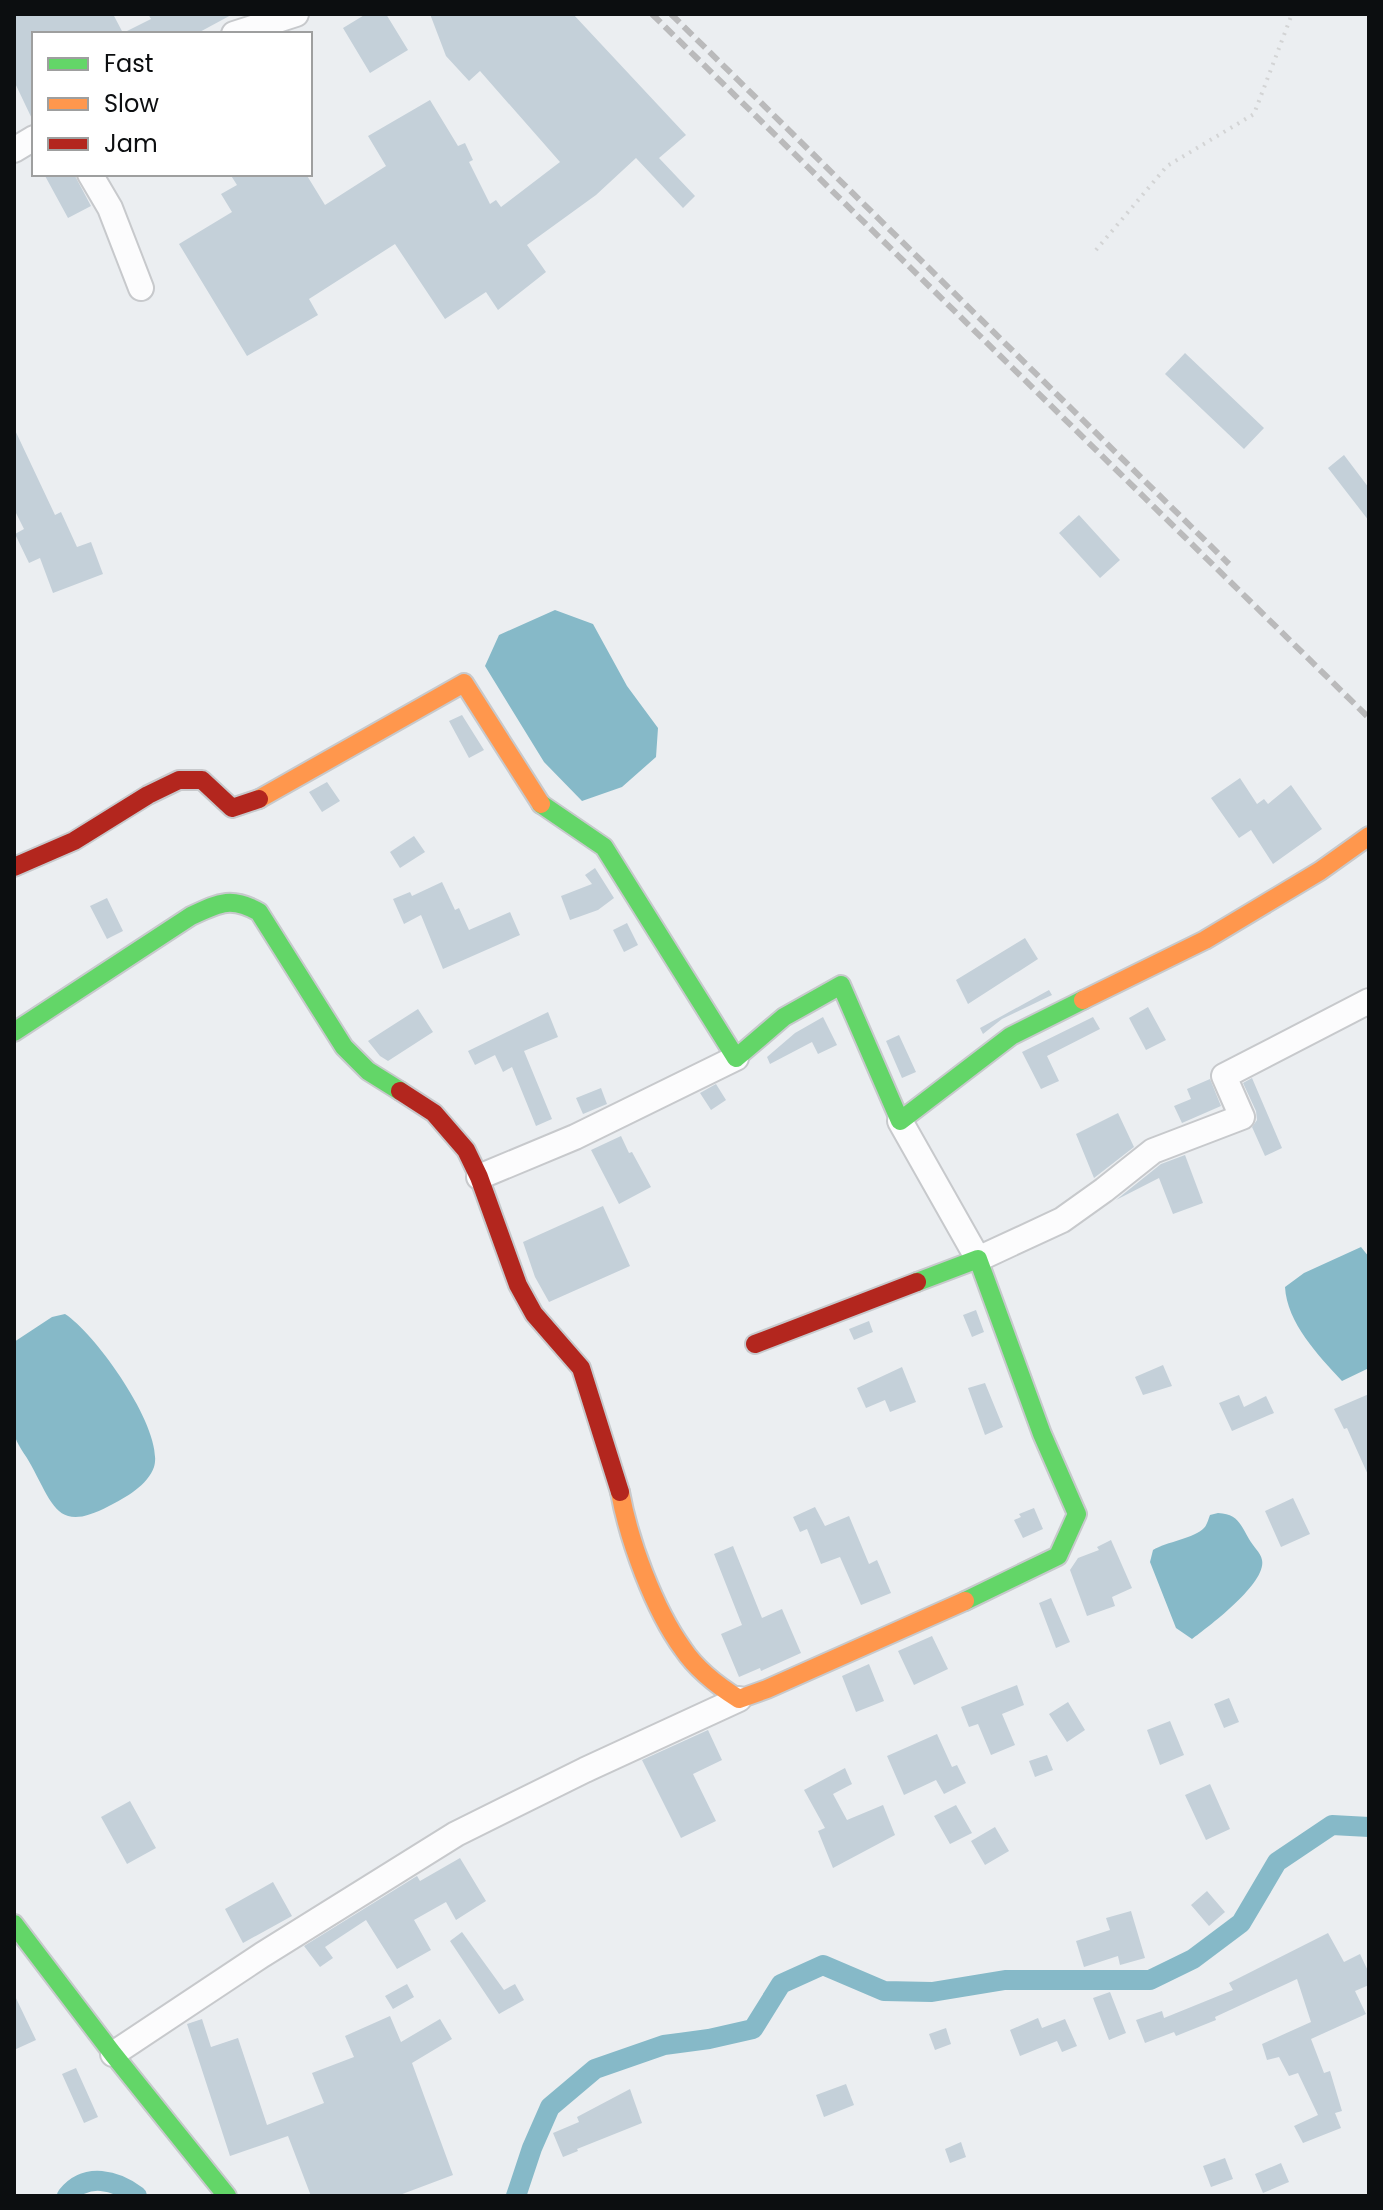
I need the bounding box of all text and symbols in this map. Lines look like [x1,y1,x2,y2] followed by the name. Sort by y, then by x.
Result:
[32,32,312,176] legend
[104,47,154,80] text: Fast
[104,87,159,120] text: Slow
[104,127,158,160] text: Jam

